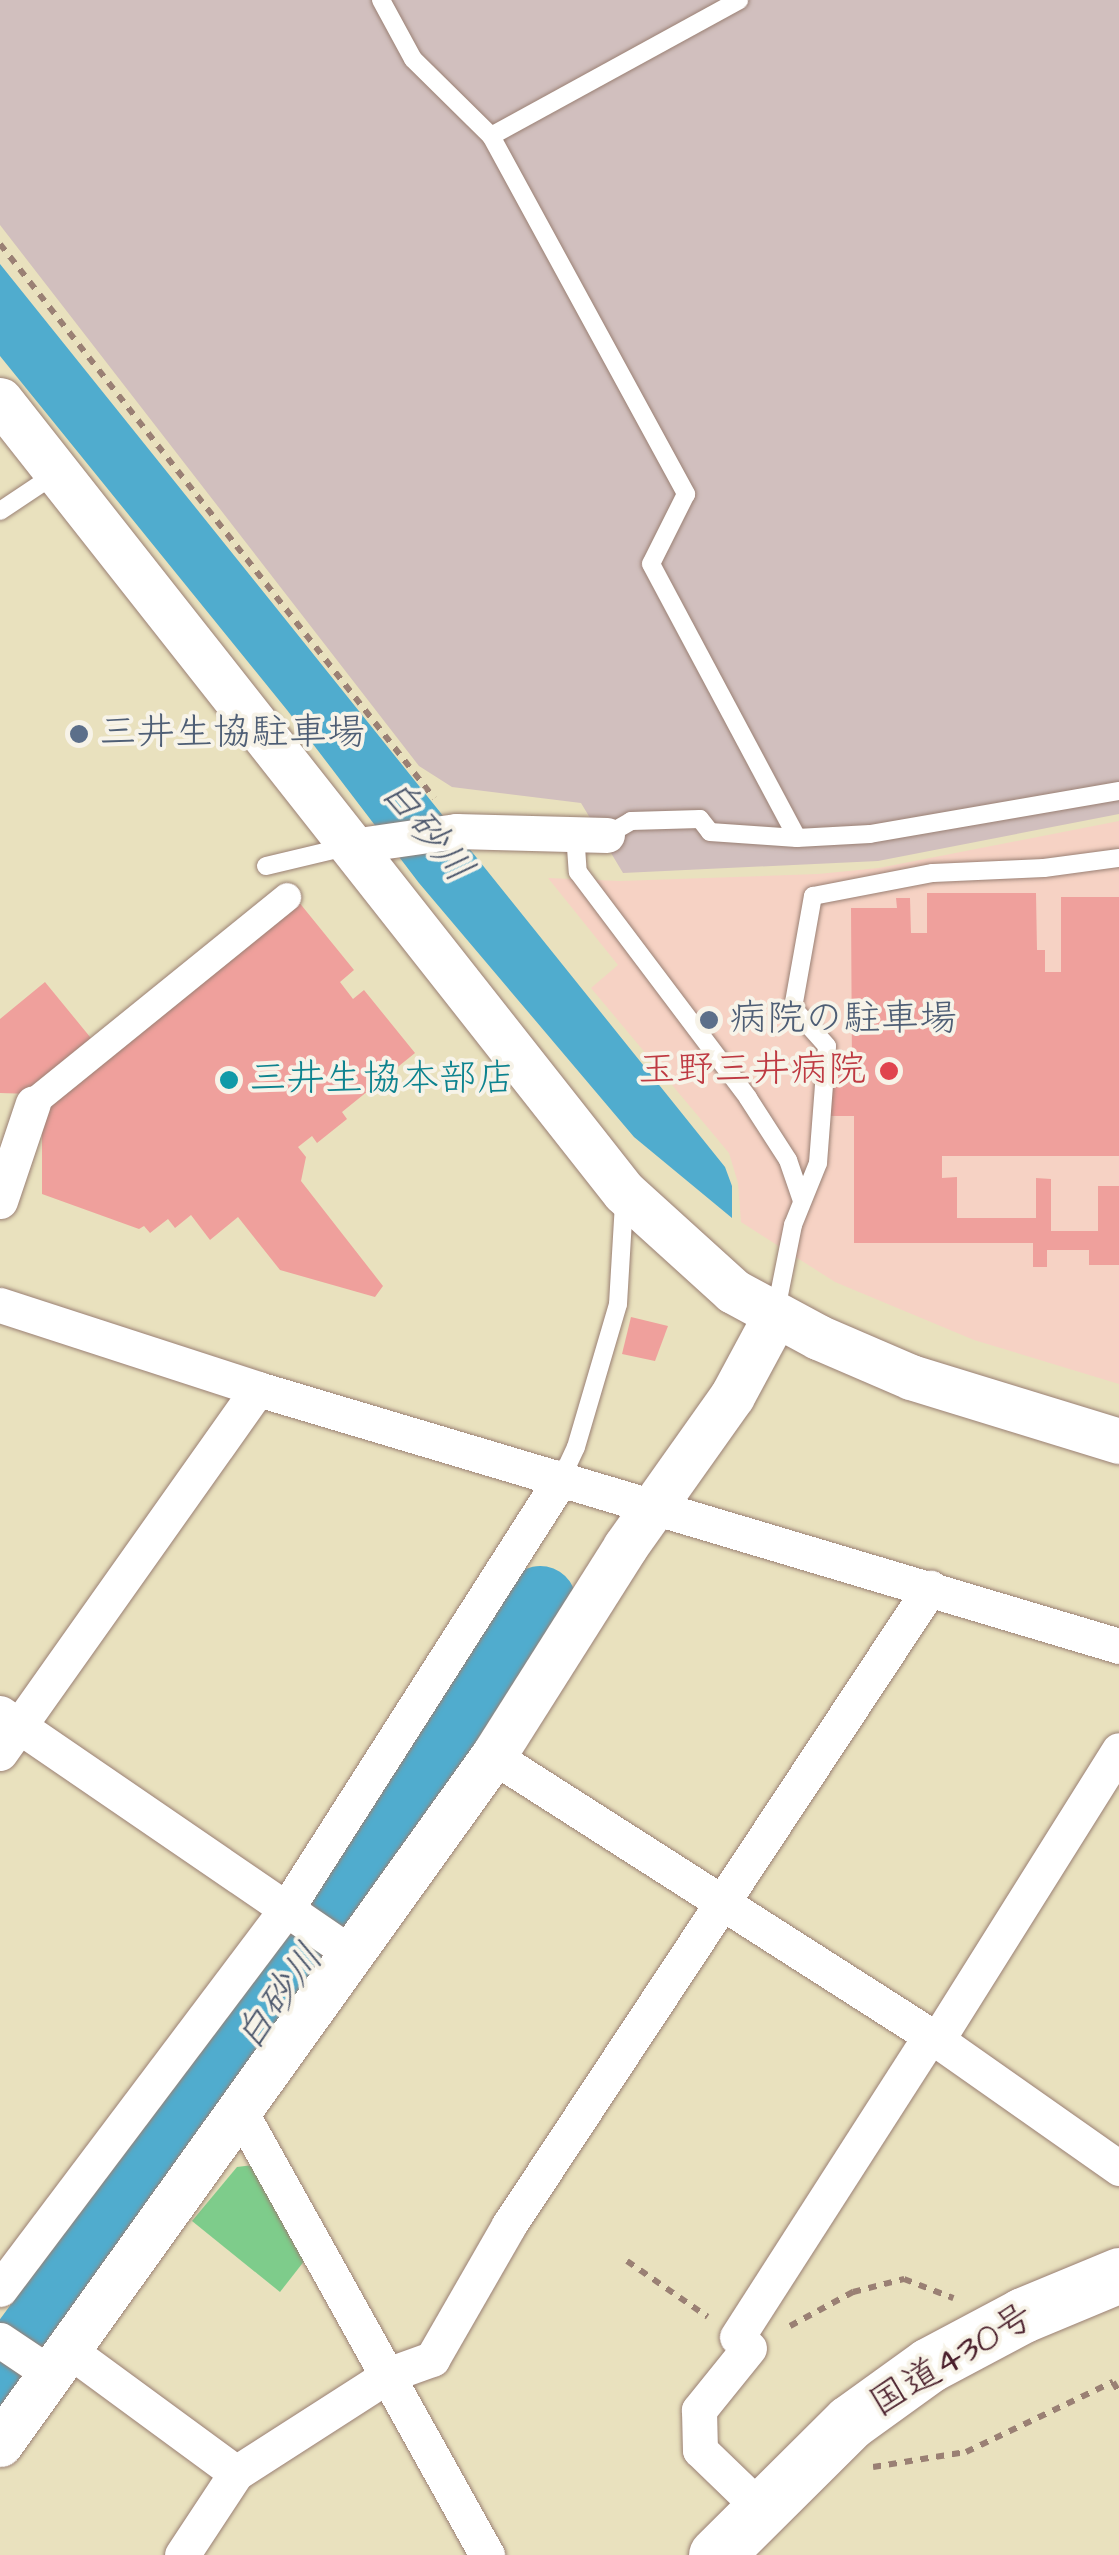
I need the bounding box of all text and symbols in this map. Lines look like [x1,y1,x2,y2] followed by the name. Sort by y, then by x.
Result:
[99,711,365,757] place label: 三井生協駐車場
[68,723,90,745] marker: 三井生協駐車場
[370,769,482,893] water label: 白砂川
[729,997,957,1043] place label: 病院の駐車場
[698,1009,720,1031] marker: 病院の駐車場
[638,1048,866,1094] place label: 玉野三井病院
[249,1057,515,1103] place label: 三井生協本部店
[876,1058,902,1084] marker: 玉野三井病院
[218,1069,240,1091] marker: 三井生協本部店
[225,1935,335,2061] water label: 白砂川
[862,2294,1042,2428] street label: 国道430号

